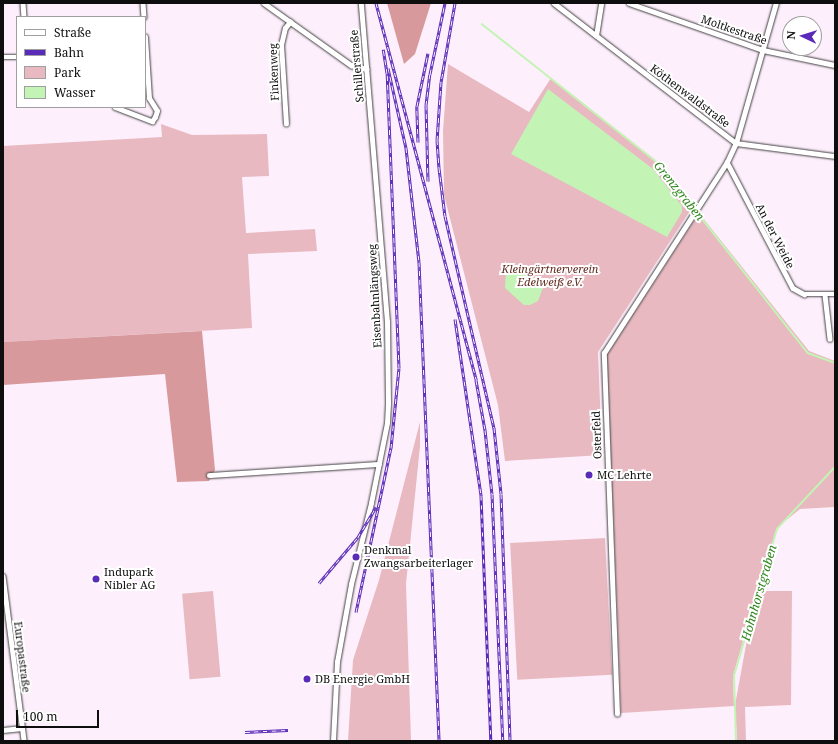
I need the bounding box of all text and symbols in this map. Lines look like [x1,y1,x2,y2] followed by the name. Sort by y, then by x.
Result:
[699,13,769,47] street label: Moltkestraße
[16,16,146,108] legend
[782,16,822,56] north arrow
[54,24,91,41] text: Straße
[347,29,367,103] street label: Schillerstraße
[783,30,798,40] text: N
[266,43,282,101] street label: Finkenweg
[54,44,84,61] text: Bahn
[647,62,733,130] street label: Köthenwaldstraße
[54,64,81,81] text: Park
[54,84,95,101] text: Wasser
[651,158,707,224] water label: Grenzgraben
[753,201,797,271] street label: An der Weide
[366,244,384,348] street label: Eisenbahnlängsweg
[502,263,598,289] park label: Kleingärtnerverein Edelweiß e.V.
[590,411,604,459] street label: Osterfeld
[597,468,652,482] place label: MC Lehrte
[584,470,594,480] marker: MC Lehrte
[738,543,780,643] water label: Hohnhorstgraben
[364,544,473,570] place label: Denkmal Zwangsarbeiterlager
[351,552,361,562] marker: Denkmal Zwangsarbeiterlager
[104,566,155,592] place label: Indupark Nibler AG
[91,574,101,584] marker: Indupark Nibler AG
[11,621,33,693] street label: Europastraße
[315,672,410,686] place label: DB Energie GmbH
[302,674,312,684] marker: DB Energie GmbH
[18,702,101,728] scale bar
[23,708,58,725] text: 100 m

